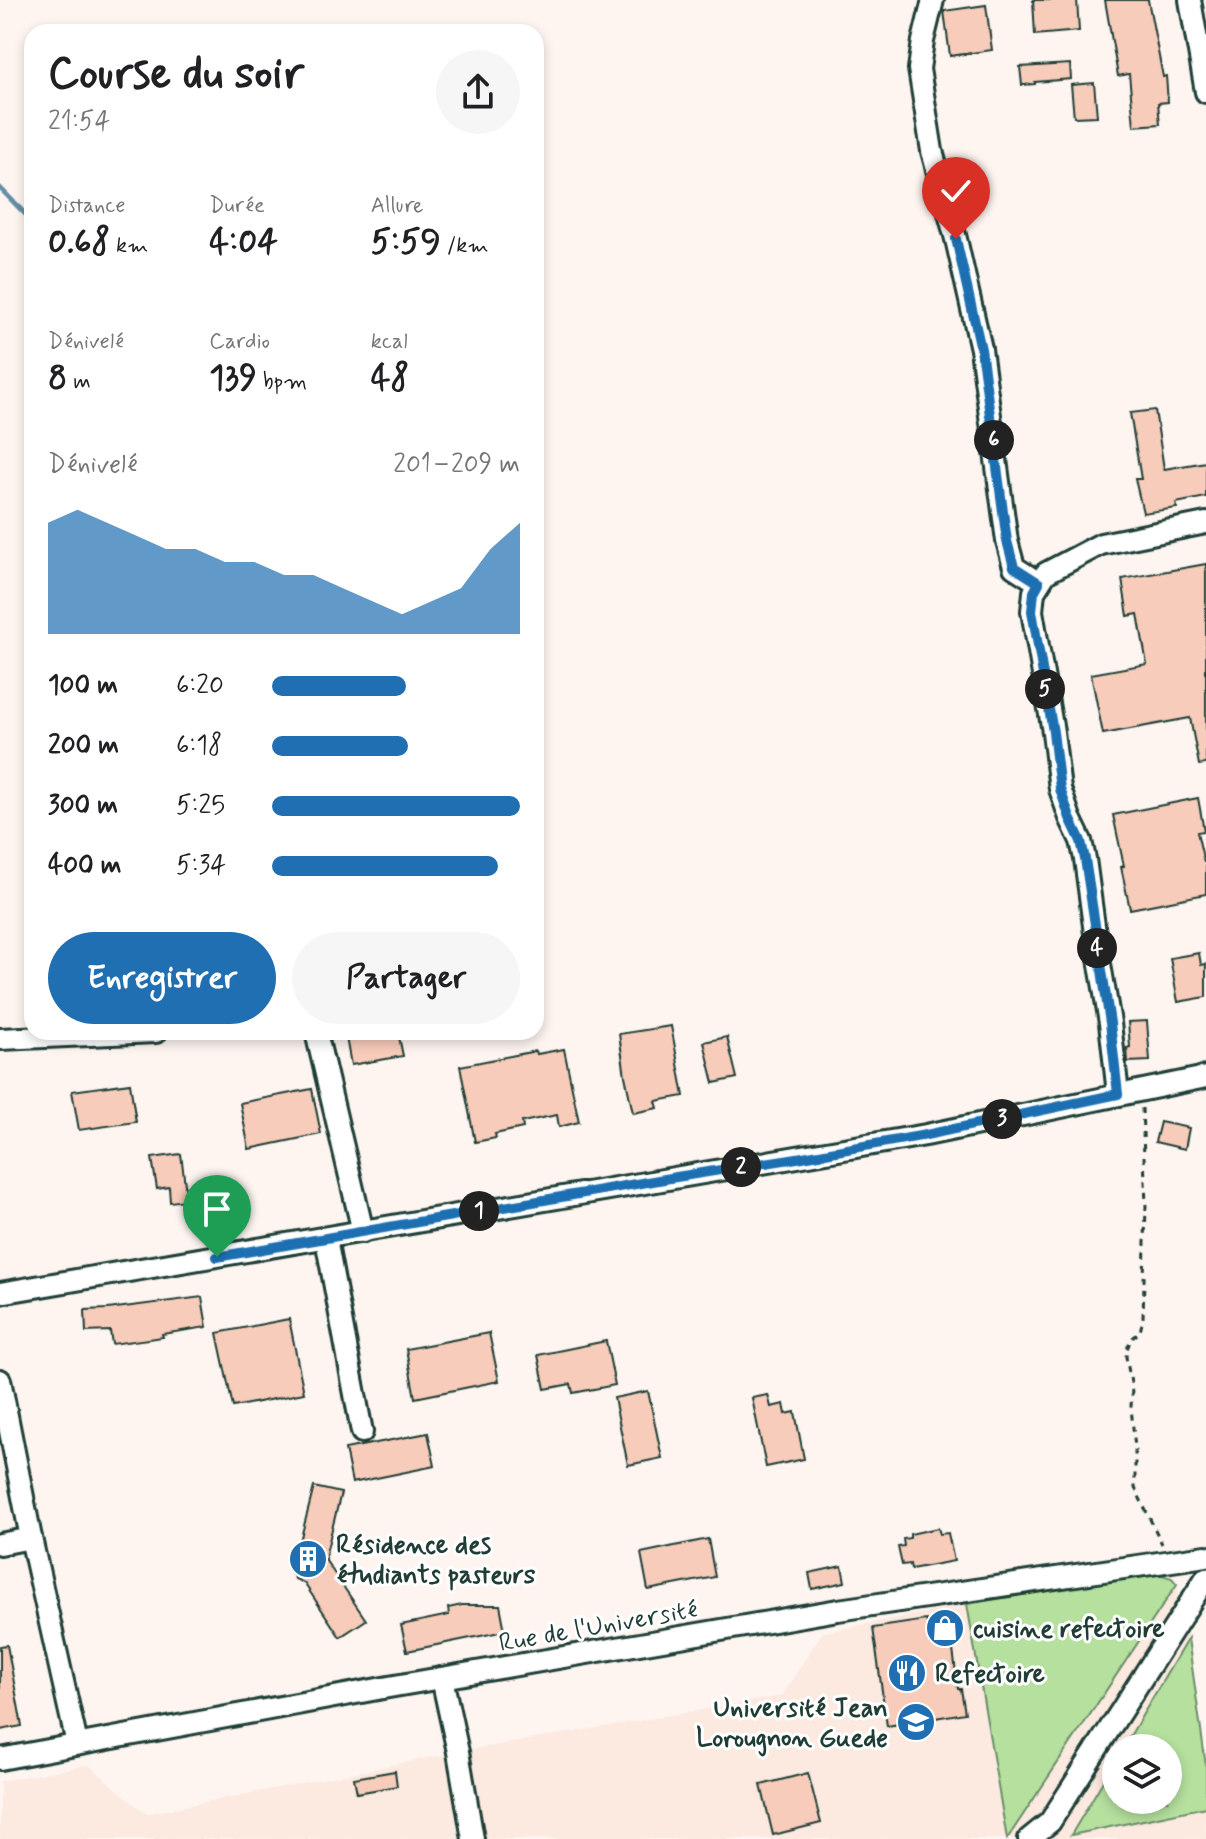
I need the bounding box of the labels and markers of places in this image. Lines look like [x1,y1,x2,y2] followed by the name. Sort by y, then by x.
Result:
[922,157,990,239] pin
[974,420,1014,460] pin: 6
[1025,669,1065,709] pin: 5
[1077,928,1117,968] pin: 4
[982,1099,1022,1139] pin: 3
[721,1147,761,1187] pin: 2
[183,1175,251,1257] pin
[459,1191,499,1231] pin: 1
[336,1529,536,1593] place label: Résidence des étudiants pasteurs
[287,1538,329,1580] building icon: Résidence des étudiants pasteurs
[924,1607,966,1649] shop icon: cuisine refectoire
[973,1613,1165,1647] place label: cuisine refectoire
[886,1652,928,1694] restaurant icon: Refectoire
[935,1658,1045,1692] place label: Refectoire
[696,1692,888,1757] place label: Université Jean Lorougnon Guede
[895,1701,937,1743] school or university icon: Université Jean Lorougnon Guede

